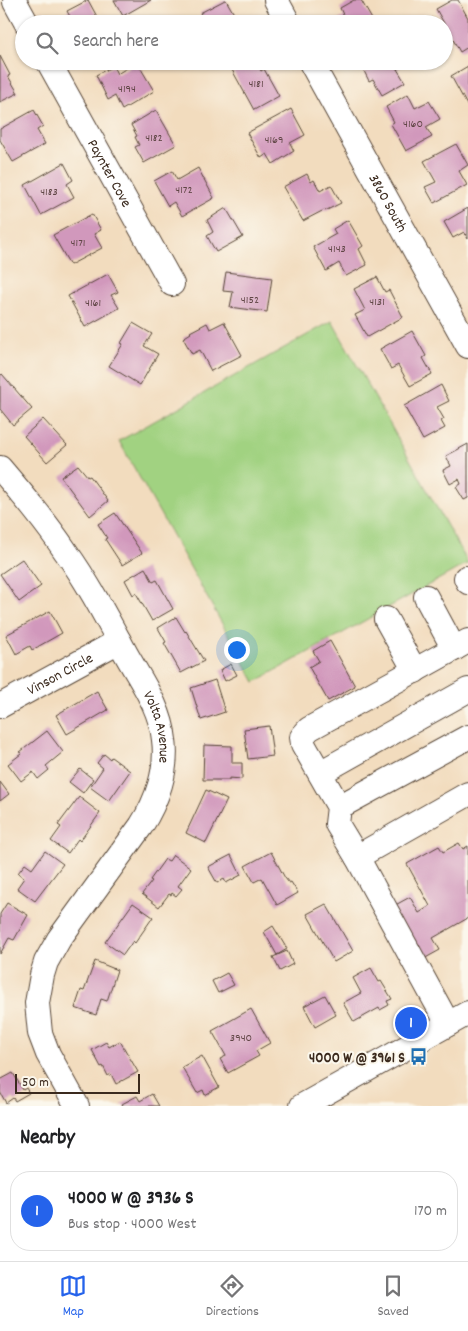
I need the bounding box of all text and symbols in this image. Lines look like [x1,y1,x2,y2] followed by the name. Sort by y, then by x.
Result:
[15,15,453,70] search box
[33,29,61,57] icon: search
[73,29,159,56] text: Search here
[248,76,264,93] house number: 4181
[118,81,136,98] house number: 4194
[403,116,423,133] house number: 4160
[145,130,163,147] house number: 4182
[265,132,283,149] house number: 4169
[81,136,136,212] street label: Paynter Cove
[362,170,412,237] street label: 3860 South
[175,182,193,199] house number: 4172
[40,184,58,201] house number: 4183
[71,235,85,252] house number: 4171
[328,241,346,258] house number: 4143
[241,292,259,309] house number: 4152
[369,294,385,311] house number: 4131
[85,295,101,312] house number: 4161
[224,637,250,663] your location
[24,648,98,702] street label: Vinson Circle
[136,687,174,764] street label: Volta Avenue
[395,1004,427,1042] pin: 1
[230,1030,252,1047] house number: 3940
[409,1047,429,1067] bus stop icon: 4000 W @ 3961 S
[309,1048,405,1070] place label: 4000 W @ 3961 S
[15,1071,140,1094] scale bar
[22,1073,49,1093] text: 50 m
[20,1124,75,1154] text: Nearby
[68,1186,194,1213] text: 4000 W @ 3936 S
[35,1200,39,1223] text: 1
[414,1200,447,1223] text: 170 m
[68,1213,196,1236] text: Bus stop · 4000 West
[59,1272,87,1322] tab: Map
[206,1272,259,1322] tab: Directions
[377,1272,409,1322] tab: Saved

